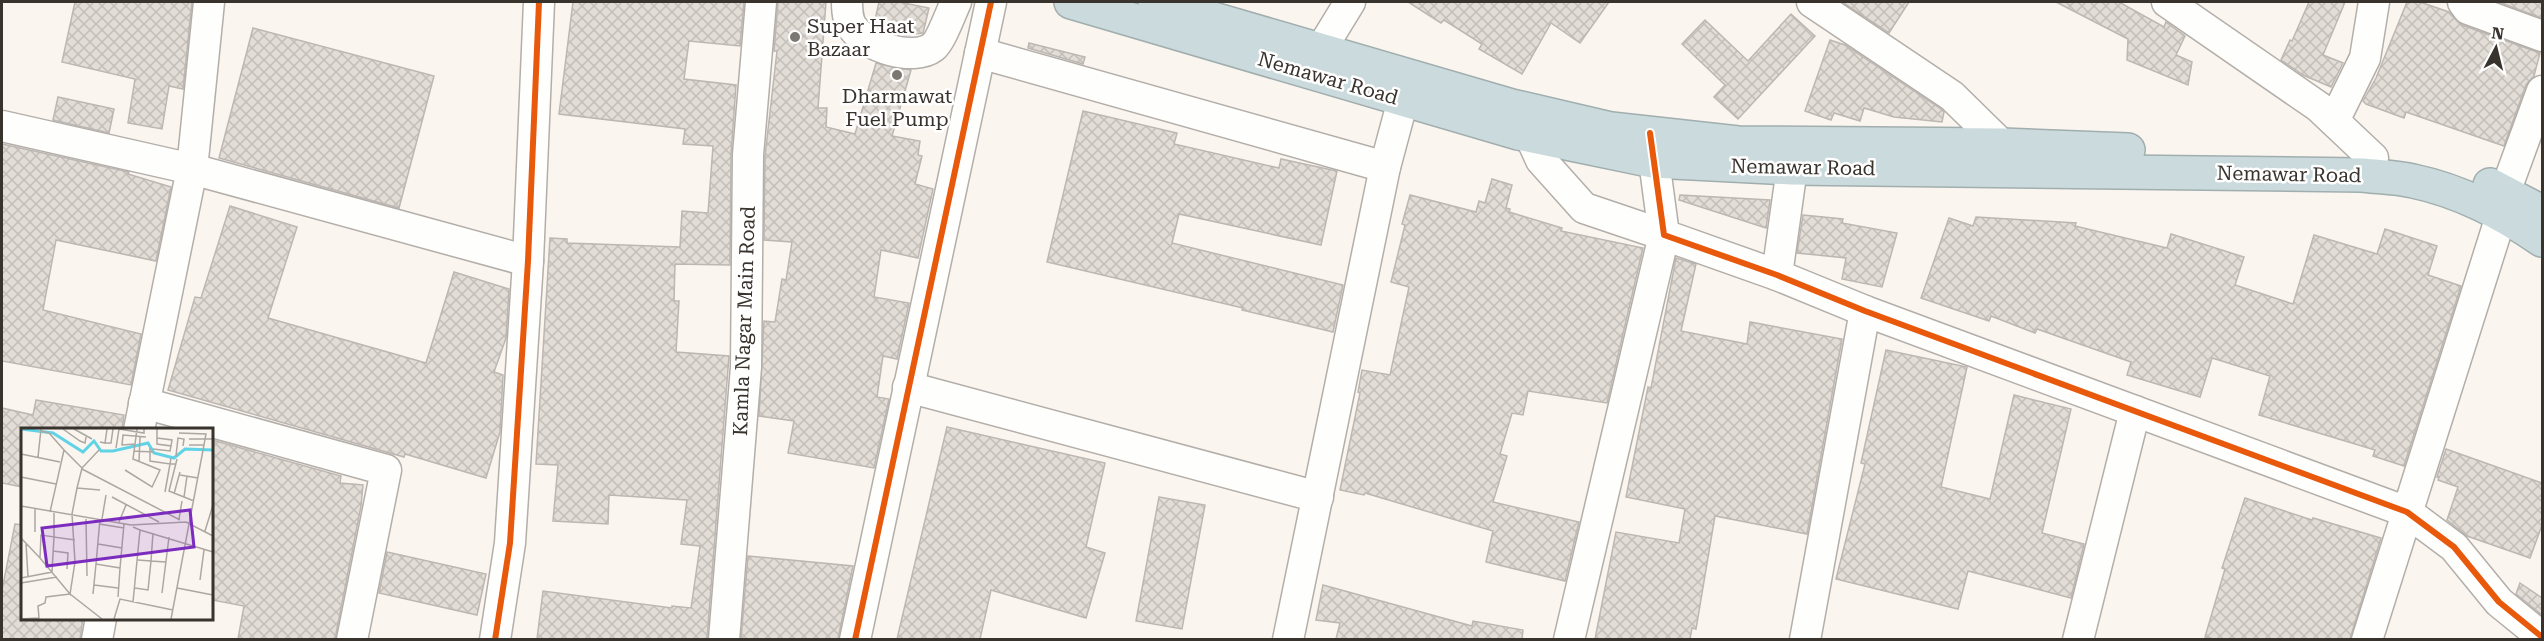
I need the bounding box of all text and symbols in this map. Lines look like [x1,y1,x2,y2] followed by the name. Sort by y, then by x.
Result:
[807,14,915,61] place label: Super Haat Bazaar
[2466,18,2526,78] north arrow
[2490,23,2505,44] text: N
[788,30,802,44] marker: Super Haat Bazaar
[1255,46,1401,110] street label: Nemawar Road
[890,68,904,82] marker: Dharmawat Fuel Pump
[842,84,953,131] place label: Dharmawat Fuel Pump
[1730,154,1876,180] street label: Nemawar Road
[2216,161,2362,187] street label: Nemawar Road
[728,205,760,436] street label: Kamla Nagar Main Road
[21,428,213,620] inset map

